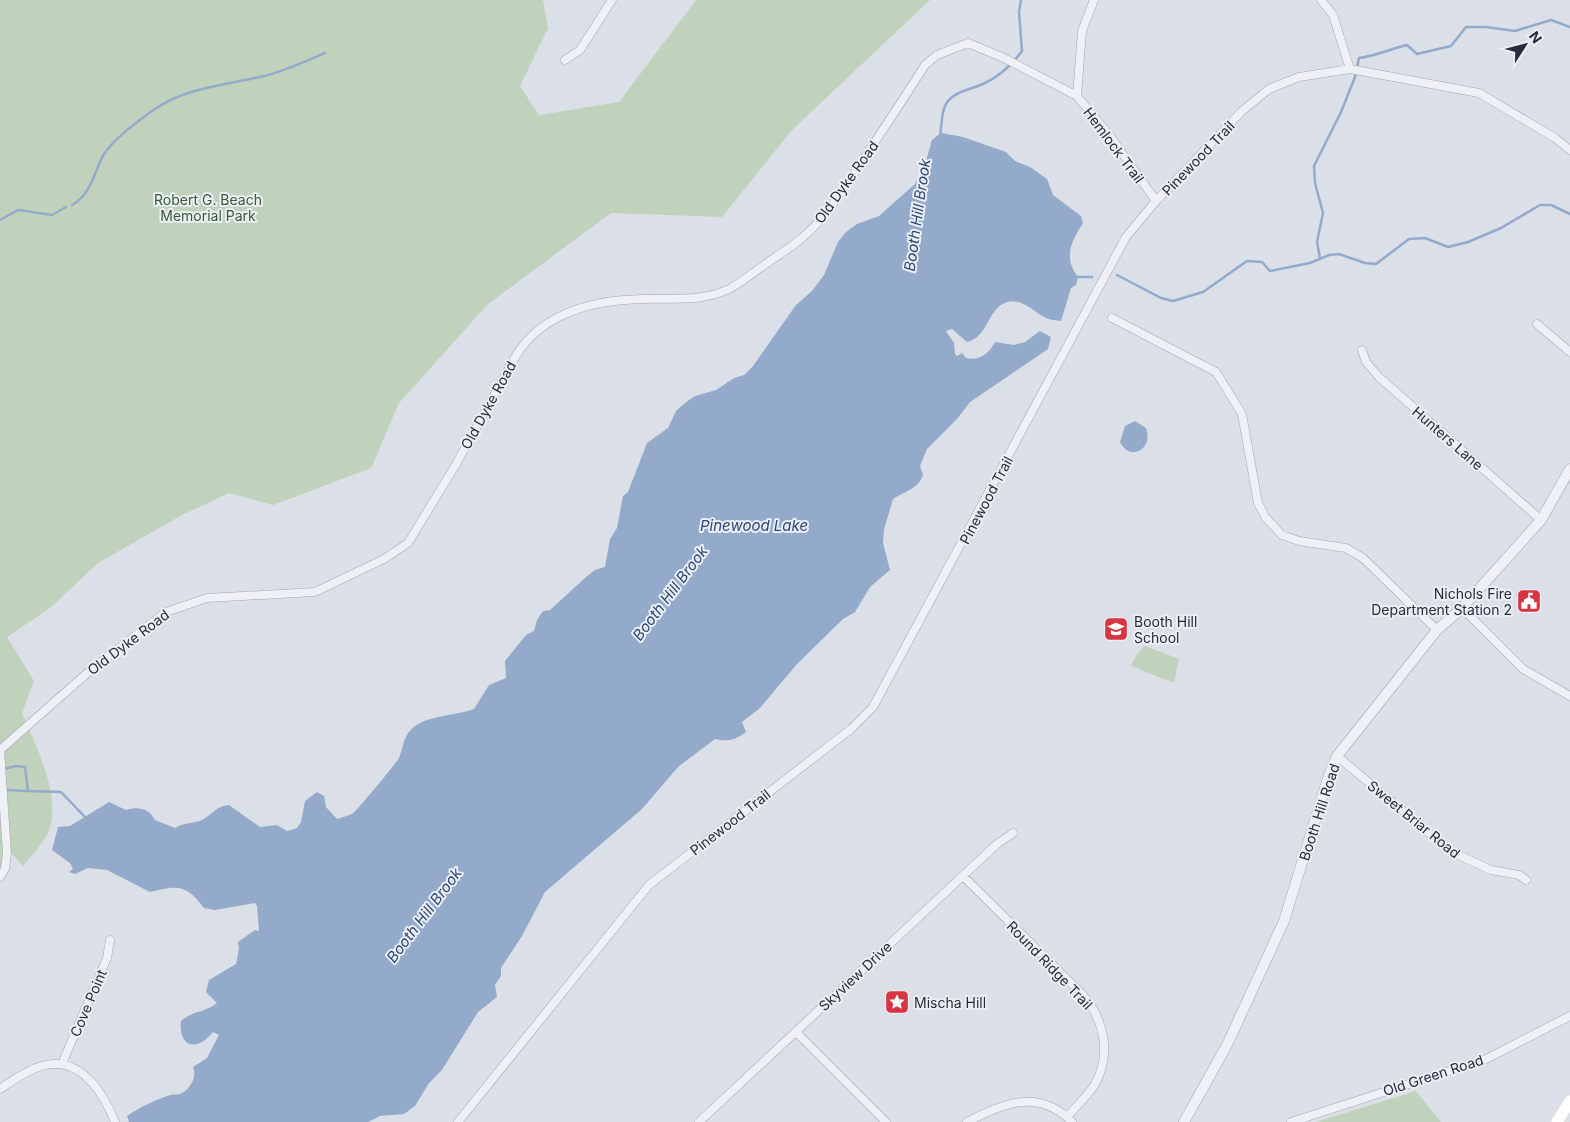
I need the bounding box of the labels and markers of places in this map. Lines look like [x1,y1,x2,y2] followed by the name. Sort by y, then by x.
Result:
[1371,585,1512,618] place label: Nichols Fire Department Station 2
[1516,588,1542,614] public building icon: Nichols Fire Department Station 2
[1134,613,1197,646] place label: Booth Hill School
[1103,616,1129,642] school or university icon: Booth Hill School
[884,989,910,1015] place icon: Mischa Hill
[914,994,986,1011] place label: Mischa Hill

